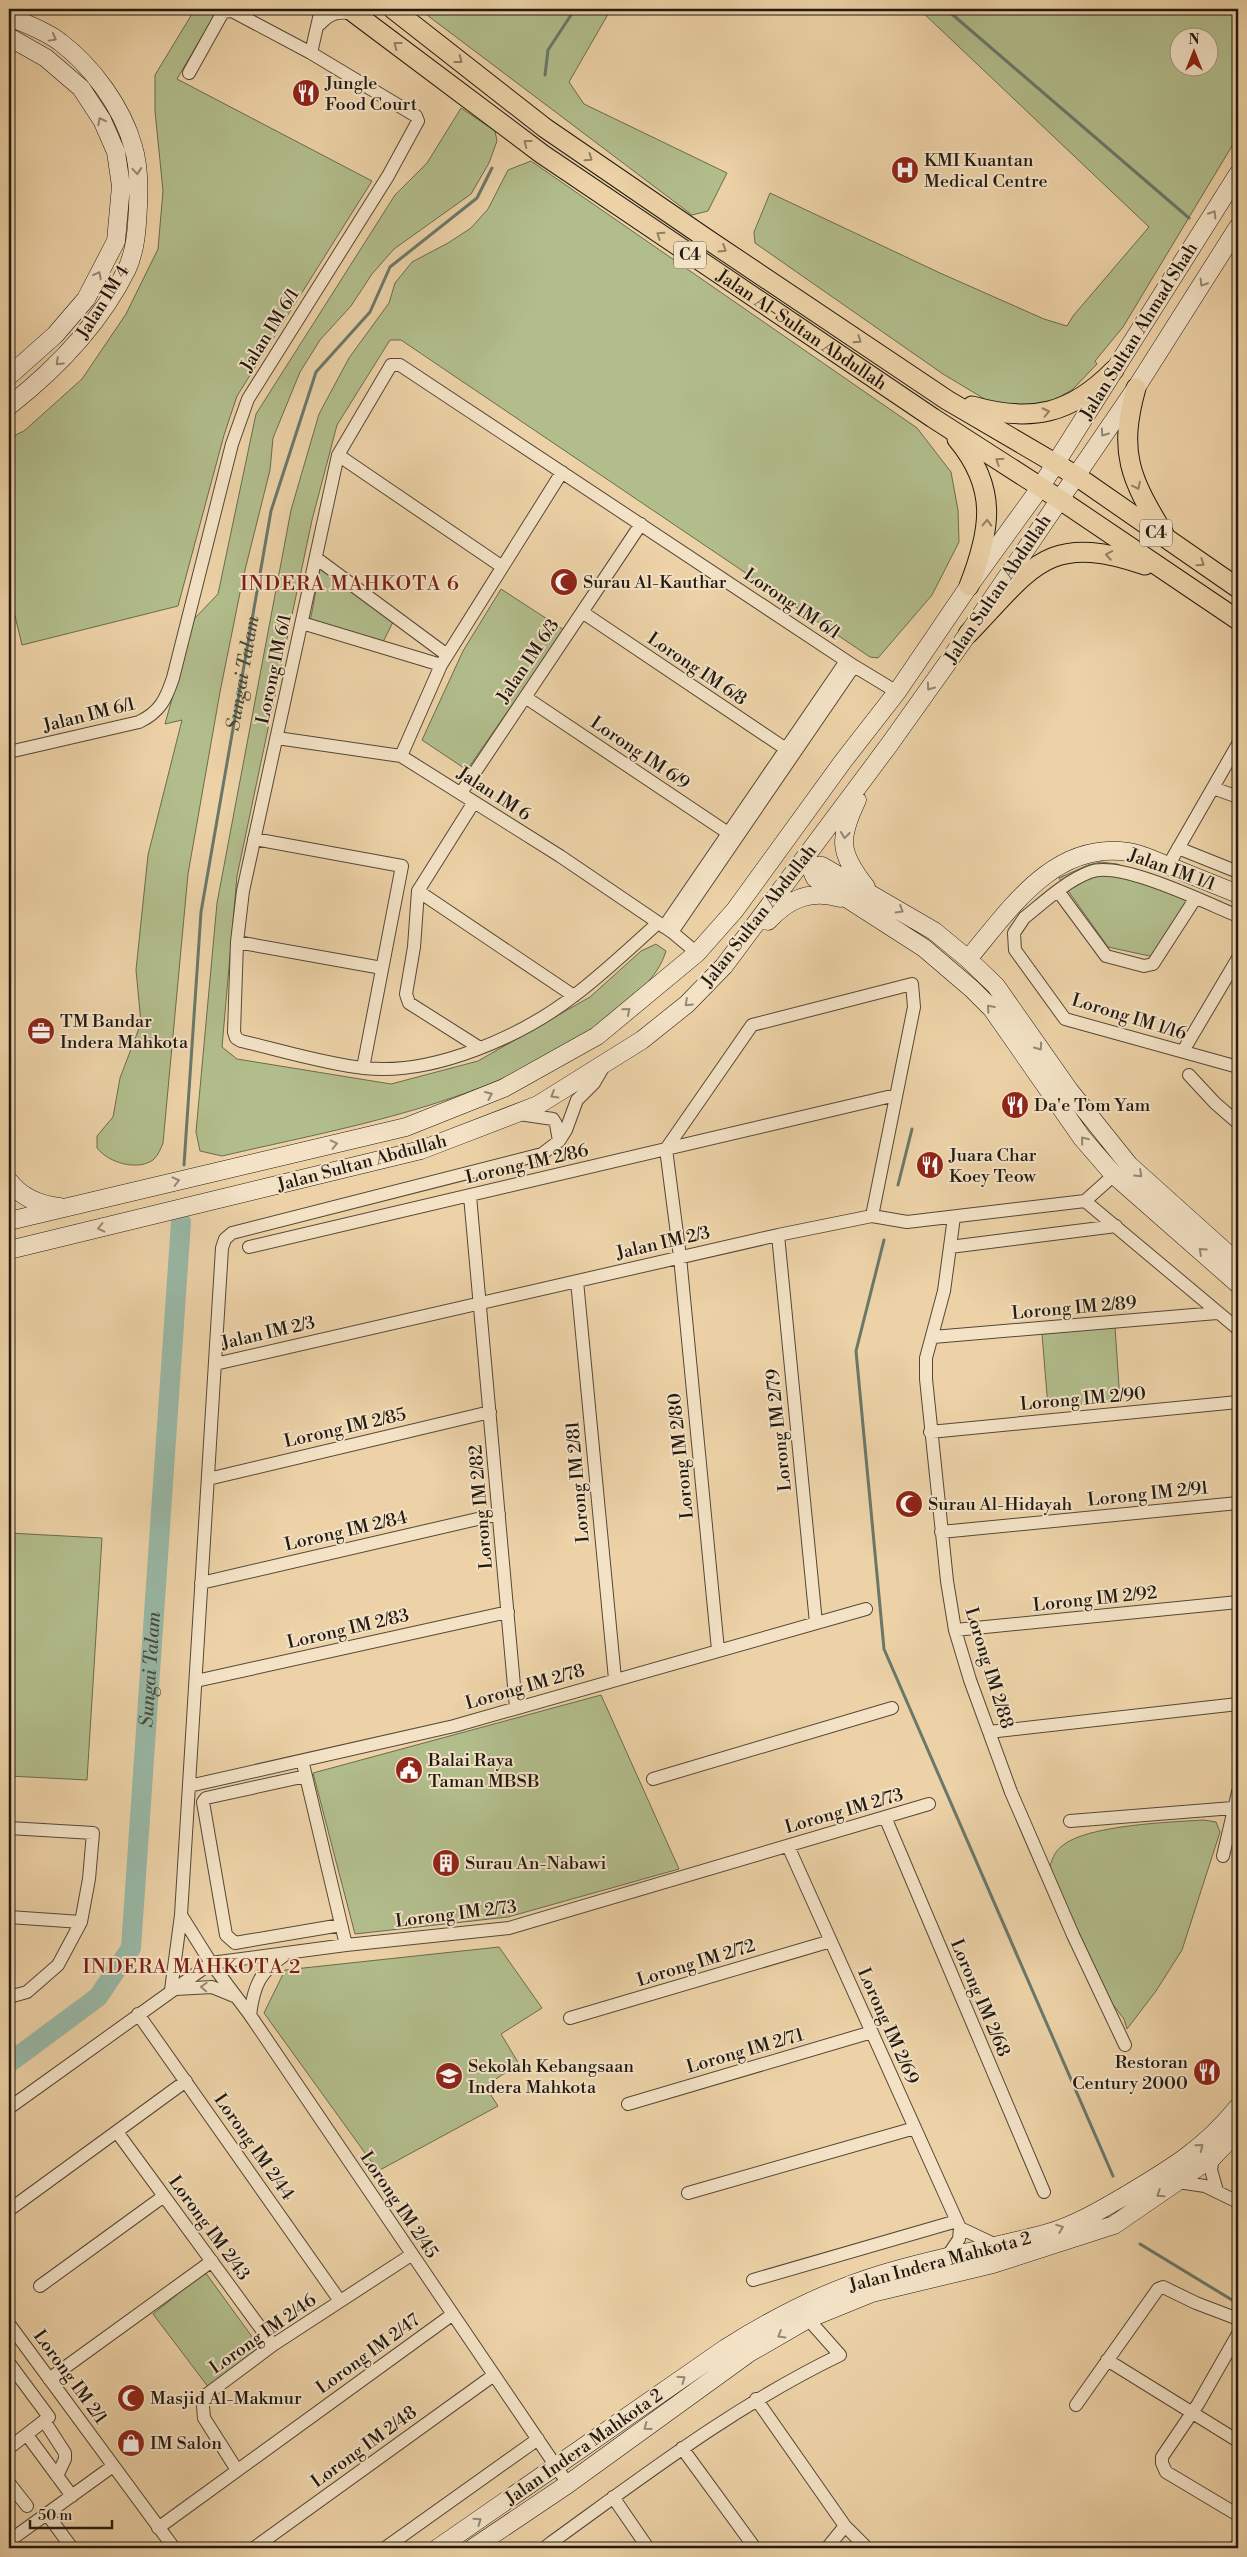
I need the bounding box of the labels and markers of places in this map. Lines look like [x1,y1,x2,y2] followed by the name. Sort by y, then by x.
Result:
[324,72,418,116] place label: Jungle Food Court
[291,78,321,108] restaurant icon: Jungle Food Court
[924,149,1048,193] place label: KMI Kuantan Medical Centre
[890,155,920,185] hospital icon: KMI Kuantan Medical Centre
[549,567,579,597] mosque icon: Surau Al-Kauthar
[583,571,727,594] place label: Surau Al-Kauthar
[60,1010,189,1054] place label: TM Bandar Indera Mahkota
[26,1016,56,1046] office icon: TM Bandar Indera Mahkota
[1000,1090,1030,1120] restaurant icon: Da'e Tom Yam
[1034,1094,1151,1117] place label: Da'e Tom Yam
[948,1144,1037,1188] place label: Juara Char Koey Teow
[915,1150,945,1180] restaurant icon: Juara Char Koey Teow
[894,1489,924,1519] mosque icon: Surau Al-Hidayah
[928,1493,1072,1516] place label: Surau Al-Hidayah
[427,1749,540,1793] place label: Balai Raya Taman MBSB
[394,1755,424,1785] public building icon: Balai Raya Taman MBSB
[431,1848,461,1878] building icon: Surau An-Nabawi
[465,1852,606,1875] place label: Surau An-Nabawi
[1072,2051,1188,2095] place label: Restoran Century 2000
[468,2055,634,2099] place label: Sekolah Kebangsaan Indera Mahkota
[1192,2057,1222,2087] restaurant icon: Restoran Century 2000
[434,2061,464,2091] school or university icon: Sekolah Kebangsaan Indera Mahkota
[116,2383,146,2413] mosque icon: Masjid Al-Makmur
[150,2387,302,2410] place label: Masjid Al-Makmur
[116,2428,146,2458] shop icon: IM Salon
[150,2432,222,2455] place label: IM Salon

